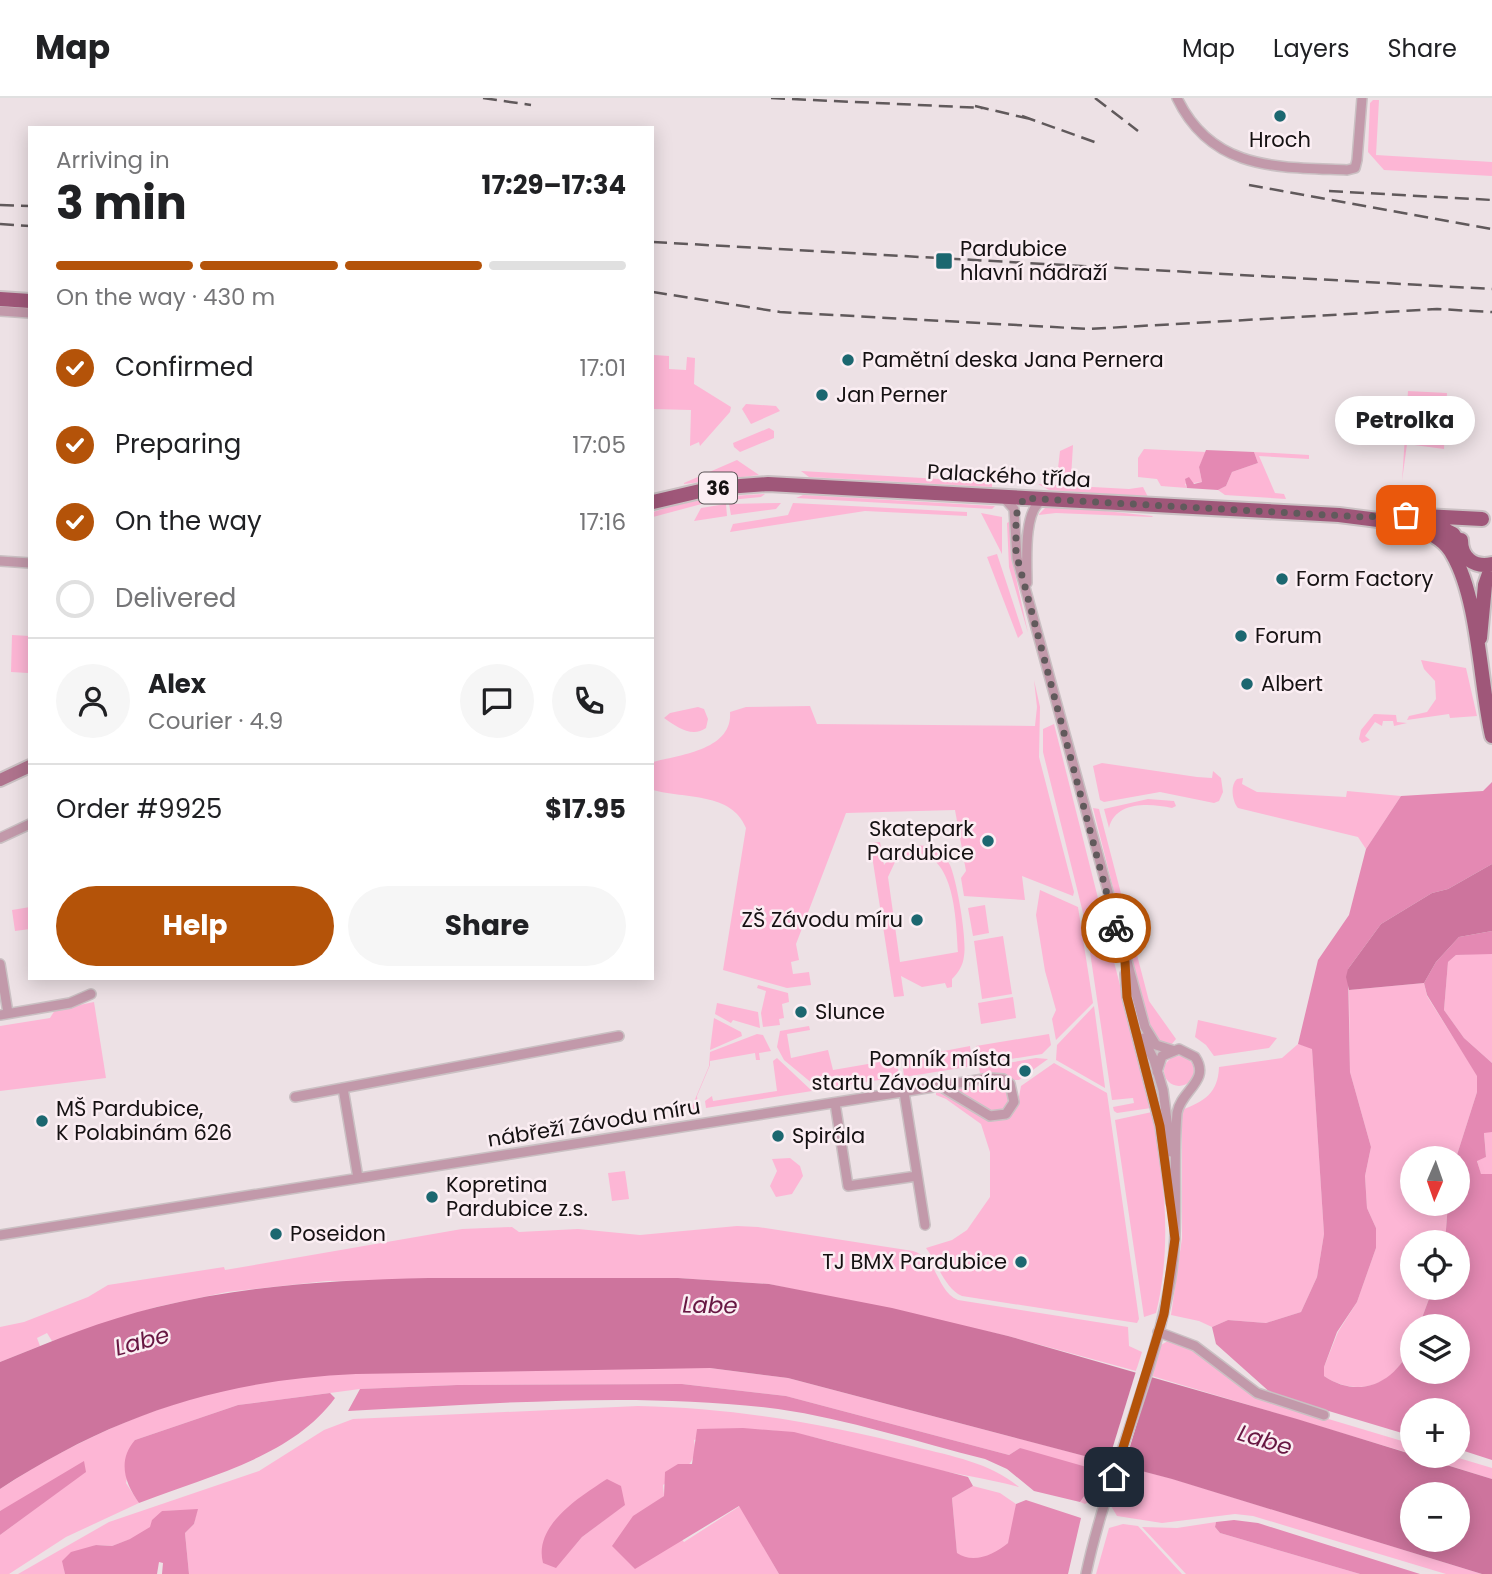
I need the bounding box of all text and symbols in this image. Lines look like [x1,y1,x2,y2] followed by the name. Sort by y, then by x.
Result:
[35,24,110,71] text: Map
[1182,32,1235,65] text: Map
[1273,32,1349,65] text: Layers
[1387,32,1457,65] text: Share
[1272,108,1288,124] marker: Hroch
[1249,125,1311,154] place label: Hroch
[56,144,170,176] text: Arriving in
[482,167,626,203] text: 17:29–17:34
[56,171,187,235] text: 3 min
[960,234,1107,287] place label: Pardubice hlavní nádraží
[934,251,954,271] marker: Pardubice hlavní nádraží
[56,281,275,313] text: On the way · 430 m
[862,345,1164,374] place label: Pamětní deska Jana Pernera
[56,349,94,387] icon: check
[115,349,253,385] text: Confirmed
[579,352,626,384] text: 17:01
[840,352,856,368] marker: Pamětní deska Jana Pernera
[836,380,948,409] place label: Jan Perner
[814,387,830,403] marker: Jan Perner
[1336,396,1476,445] callout: Petrolka
[1356,404,1454,436] text: Petrolka
[56,426,94,464] icon: check
[115,426,241,462] text: Preparing
[572,429,626,461] text: 17:05
[926,457,1092,494] street label: Palackého třída
[699,472,737,504] road number: 36
[1376,485,1436,545] pin
[1387,496,1425,534] icon: bag
[56,503,94,541] icon: check
[115,503,262,539] text: On the way
[579,506,626,538] text: 17:16
[1296,564,1434,593] place label: Form Factory
[1274,571,1290,587] marker: Form Factory
[115,580,236,616] text: Delivered
[1255,621,1322,650] place label: Forum
[1233,628,1249,644] marker: Forum
[56,664,130,738] button: person
[460,664,534,738] button: chat
[552,664,626,738] button: phone
[148,666,206,702] text: Alex
[1261,669,1323,698] place label: Albert
[1239,676,1255,692] marker: Albert
[148,705,283,737] text: Courier · 4.9
[56,791,222,827] text: Order #9925
[545,791,626,827] text: $17.95
[867,814,974,867] place label: Skatepark Pardubice
[980,833,996,849] marker: Skatepark Pardubice
[56,886,334,966] button: Help
[348,886,626,966] button: Share
[1081,893,1151,963] courier
[742,905,903,934] place label: ZŠ Závodu míru
[1097,909,1135,947] icon: bike
[909,912,925,928] marker: ZŠ Závodu míru
[815,997,885,1026] place label: Slunce
[793,1004,809,1020] marker: Slunce
[812,1044,1011,1097] place label: Pomník místa startu Závodu míru
[1017,1063,1033,1079] marker: Pomník místa startu Závodu míru
[485,1091,702,1154] street label: nábřeží Závodu míru
[56,1094,232,1147] place label: MŠ Pardubice, K Polabinám 626
[34,1113,50,1129] marker: MŠ Pardubice, K Polabinám 626
[792,1121,865,1150] place label: Spirála
[770,1128,786,1144] marker: Spirála
[1400,1146,1470,1216] north arrow
[1400,1146,1470,1552] map controls
[446,1170,588,1223] place label: Kopretina Pardubice z.s.
[424,1189,440,1205] marker: Kopretina Pardubice z.s.
[290,1219,386,1248] place label: Poseidon
[268,1226,284,1242] marker: Poseidon
[1400,1230,1470,1300] button: locate
[822,1247,1007,1276] place label: TJ BMX Pardubice
[1013,1254,1029,1270] marker: TJ BMX Pardubice
[682,1289,738,1321] water label: Labe
[1400,1314,1470,1384] button: layers
[111,1318,173,1364] water label: Labe
[1400,1398,1470,1468] button: +
[1234,1417,1296,1463] water label: Labe
[1084,1447,1144,1507] pin
[1095,1458,1133,1496] icon: home
[1400,1482,1470,1552] button: −

